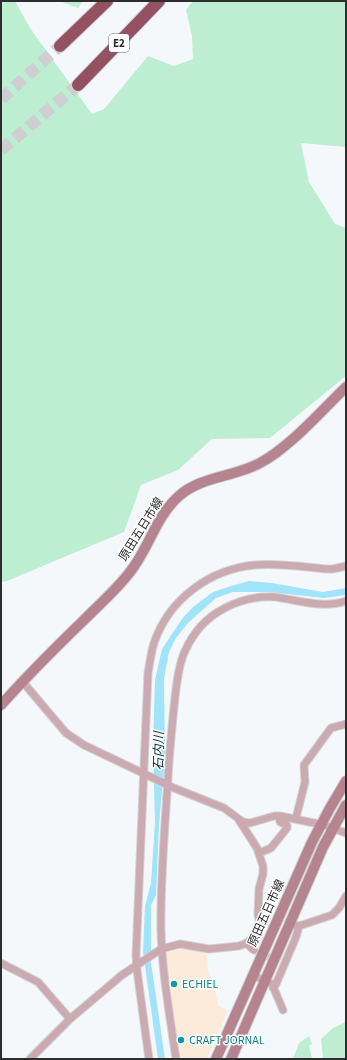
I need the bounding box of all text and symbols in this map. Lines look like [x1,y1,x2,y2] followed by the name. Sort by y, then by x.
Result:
[109,34,129,52] road number: E2
[115,494,168,564] street label: 原田五日市線
[150,729,168,771] water label: 石内川
[244,877,289,950] street label: 原田五日市線
[182,976,218,993] place label: ECHIEL
[169,979,179,989] marker: ECHIEL
[189,1032,265,1049] place label: CRAFT JORNAL
[176,1035,186,1045] marker: CRAFT JORNAL

